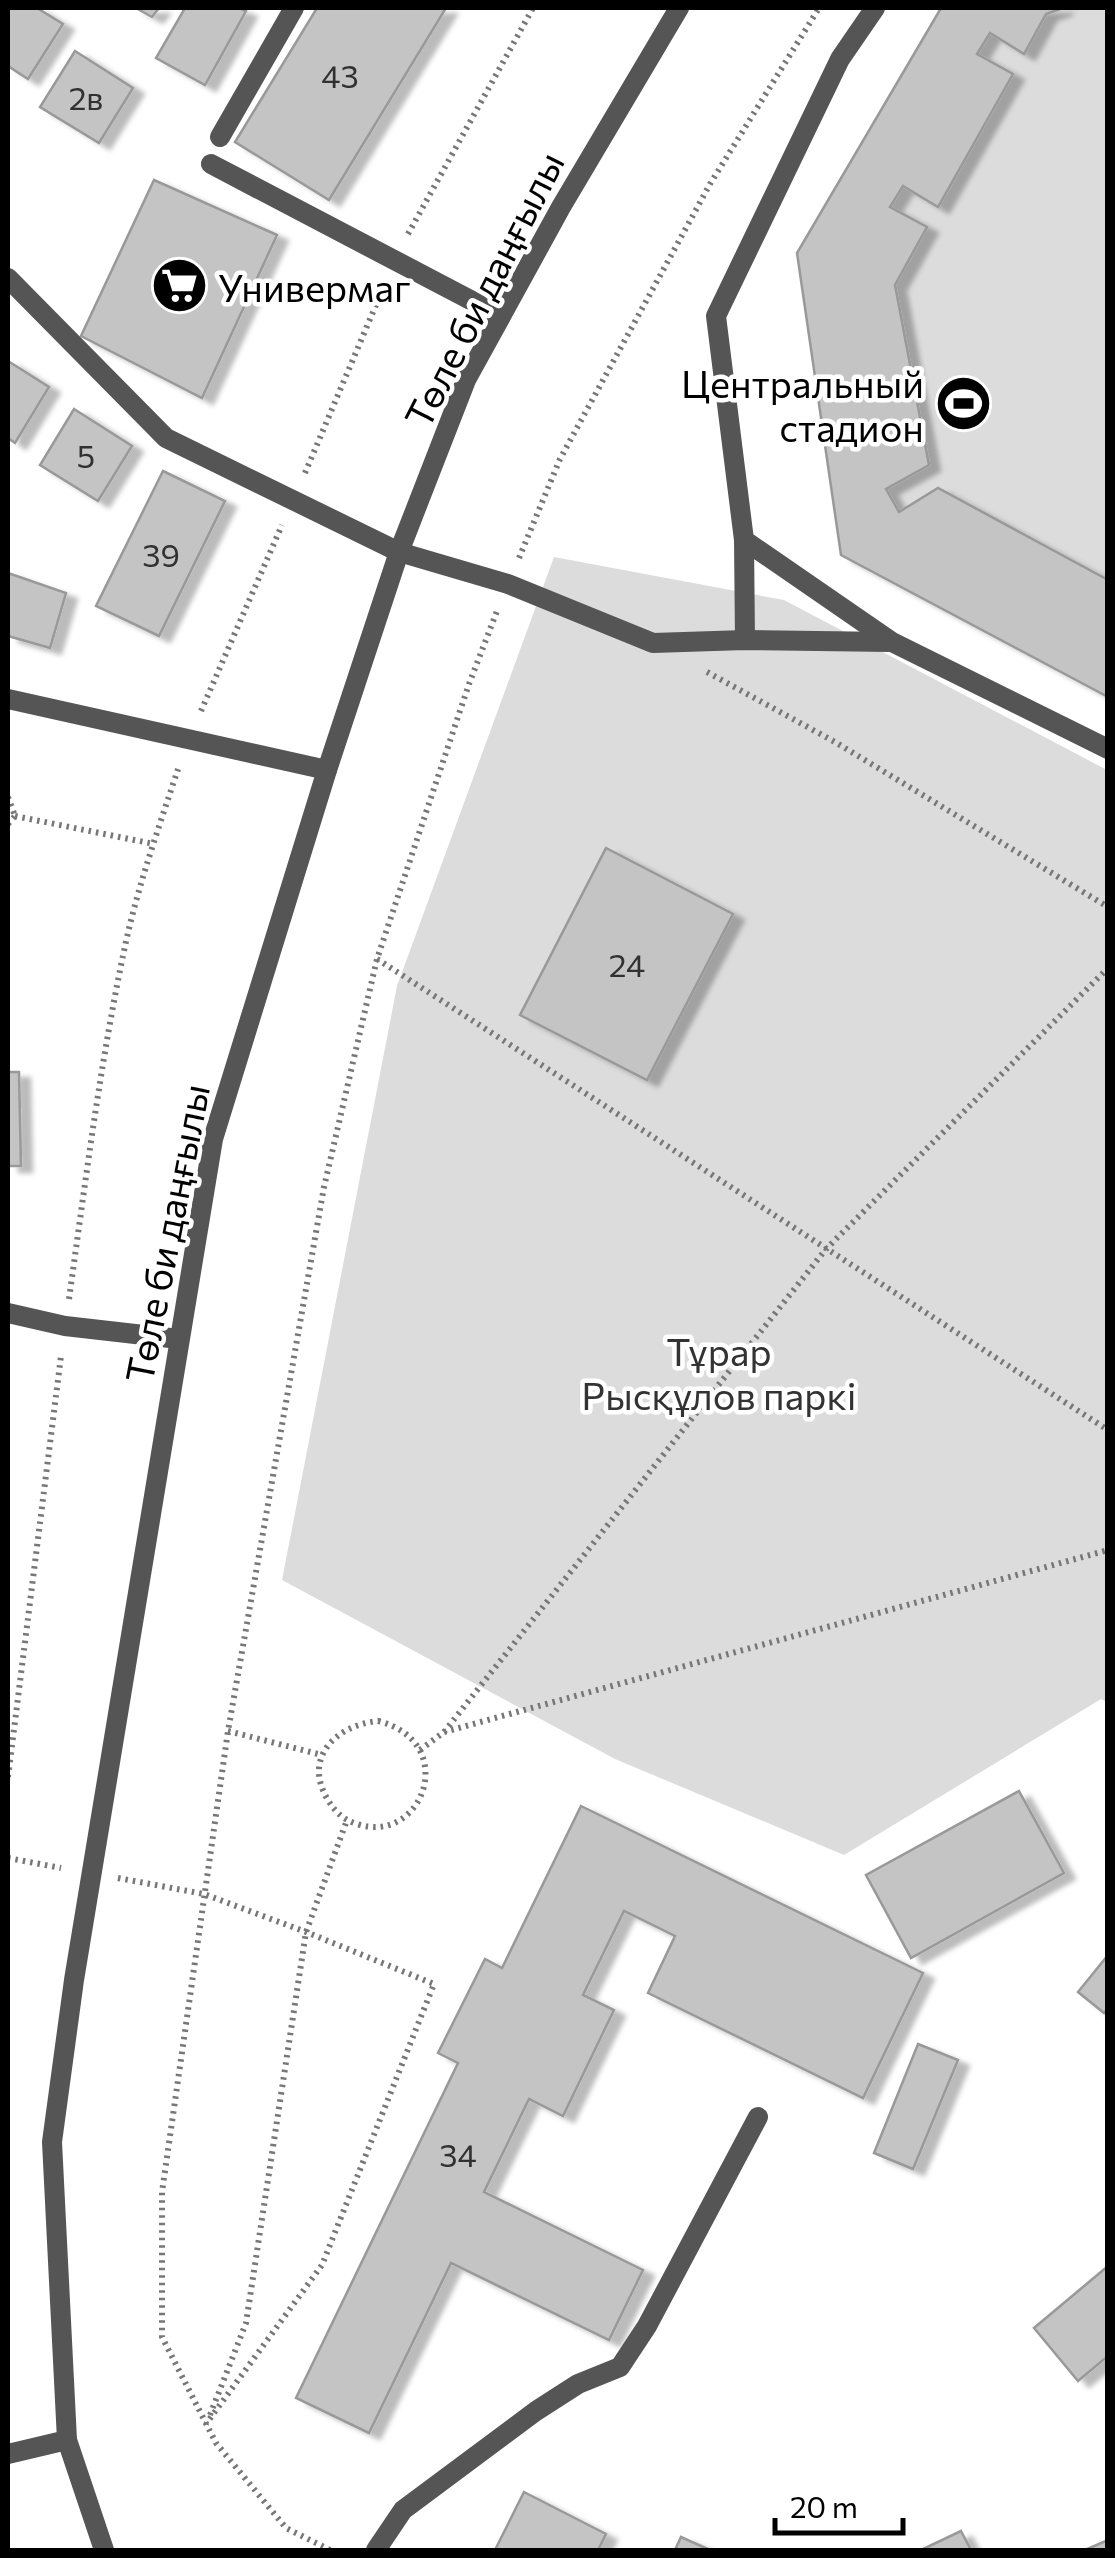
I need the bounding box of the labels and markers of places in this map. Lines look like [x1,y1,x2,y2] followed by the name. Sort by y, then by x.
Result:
[149,256,209,316] supermarket icon: Универмаг
[218,263,411,310] place label: Универмаг
[681,359,924,450] place label: Центральный стадион
[933,374,993,434] sports icon: Центральный стадион

